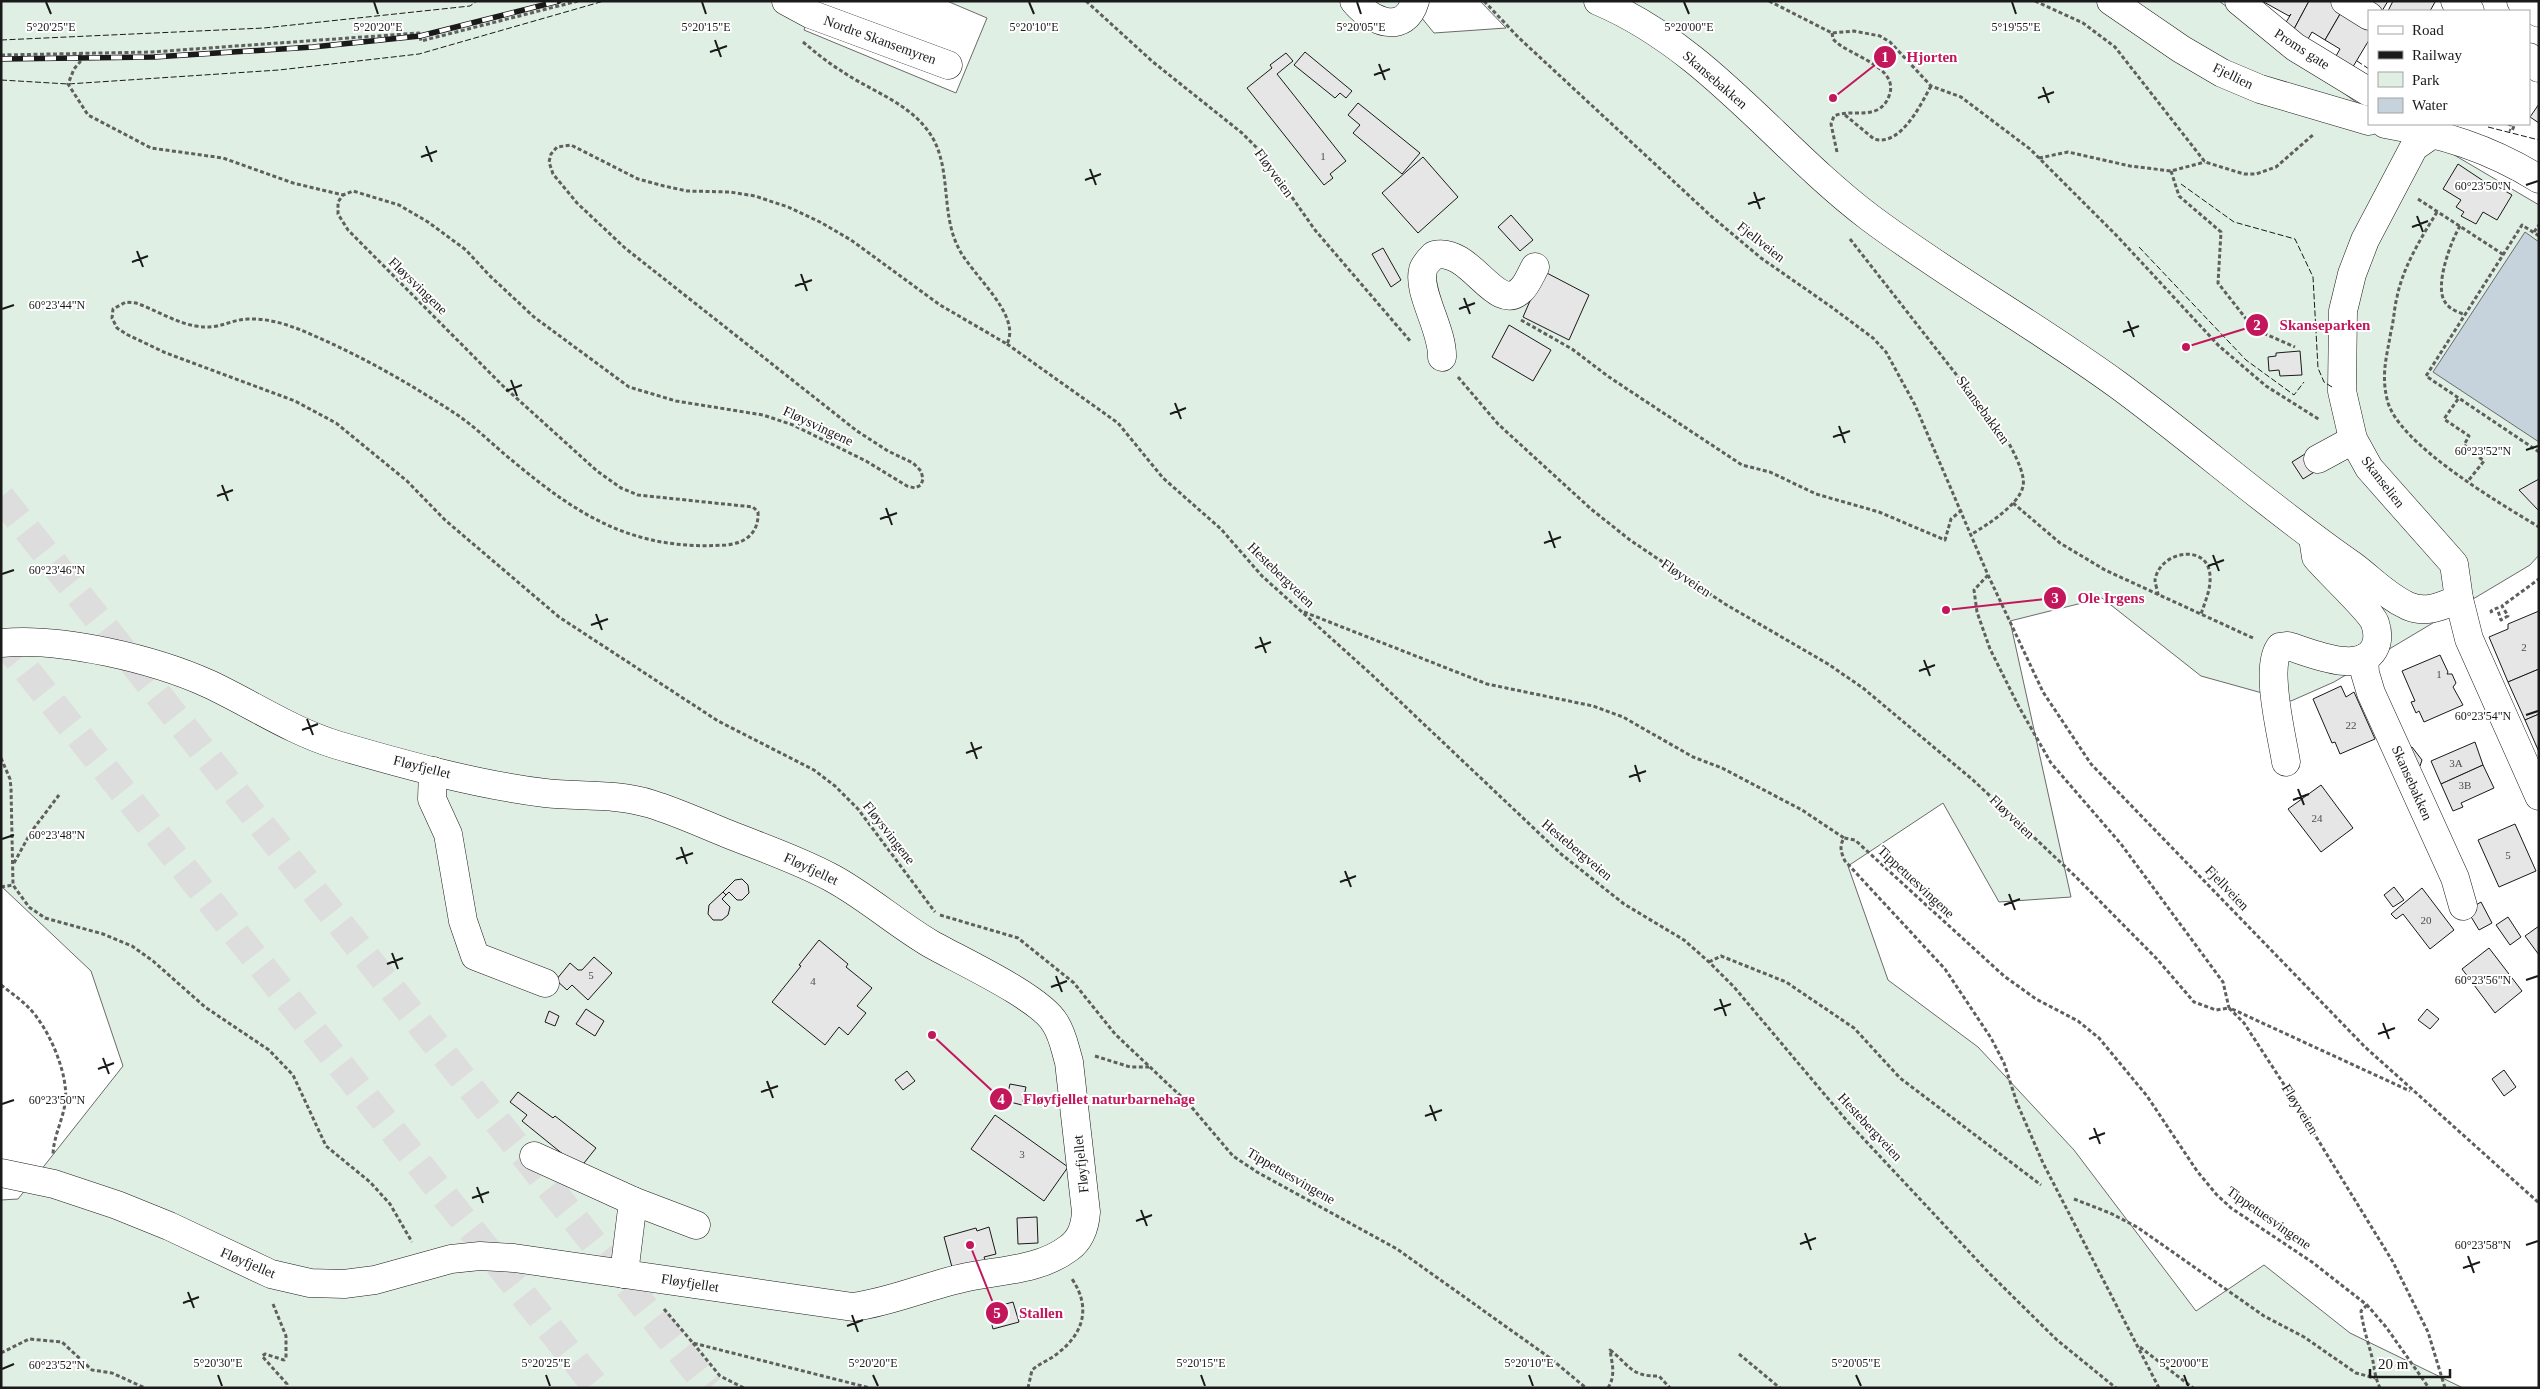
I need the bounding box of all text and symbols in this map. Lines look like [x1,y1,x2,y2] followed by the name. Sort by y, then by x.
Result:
[2368,10,2530,125] legend
[822,13,938,67] street label: Nordre Skansemyren
[26,20,76,34] text: 5°20'25"E
[353,20,403,34] text: 5°20'20"E
[681,20,731,34] text: 5°20'15"E
[1009,20,1059,34] text: 5°20'10"E
[1336,20,1386,34] text: 5°20'05"E
[1664,20,1714,34] text: 5°20'00"E
[1991,20,2041,34] text: 5°19'55"E
[2412,22,2444,38] text: Road
[2272,26,2332,72] street label: Proms gate
[1872,42,1968,72] callout: Hjorten
[2412,47,2462,63] text: Railway
[1680,48,1750,112] street label: Skansebakken
[1881,49,1889,65] text: 1
[1907,49,1958,65] text: Hjorten
[2210,60,2256,92] street label: Fjellien
[2412,72,2440,88] text: Park
[2412,97,2447,113] text: Water
[1251,146,1297,200] street label: Fløyveien
[1320,150,1326,162] house number: 1
[2455,179,2512,193] text: 60°23'50"N
[1734,219,1788,265] street label: Fjellveien
[386,254,450,318] street label: Fløysvingene
[29,298,86,312] text: 60°23'44"N
[2244,310,2380,340] callout: Skanseparken
[2253,317,2261,333] text: 2
[2280,317,2371,333] text: Skanseparken
[1953,373,2013,447] street label: Skansebakken
[781,403,855,449] street label: Fløysvingene
[2455,444,2512,458] text: 60°23'52"N
[2358,453,2408,511] street label: Skanselien
[1245,539,1317,611] street label: Hestebergveien
[1659,556,1713,600] street label: Fløyveien
[29,563,86,577] text: 60°23'46"N
[2042,583,2155,613] callout: Ole Irgens
[2051,590,2059,606] text: 3
[2077,590,2145,606] text: Ole Irgens
[2521,641,2527,653] house number: 2
[2436,668,2442,680] house number: 1
[2455,709,2512,723] text: 60°23'54"N
[2346,719,2357,731] house number: 22
[2389,743,2435,823] street label: Skansebakken
[392,753,452,781] street label: Fløyfjellet
[2449,757,2463,769] house number: 3A
[2459,779,2471,791] house number: 3B
[1987,792,2037,842] street label: Fløyveien
[860,799,918,867] street label: Fløysvingene
[2312,812,2323,824] house number: 24
[1539,816,1615,884] street label: Hestebergveien
[29,828,86,842] text: 60°23'48"N
[1875,843,1957,921] street label: Tippetuesvingene
[2505,849,2511,861] house number: 5
[781,850,841,888] street label: Fløyfjellet
[2202,863,2252,913] street label: Fjellveien
[2421,914,2432,926] house number: 20
[588,969,594,981] house number: 5
[2455,973,2512,987] text: 60°23'56"N
[810,975,816,987] house number: 4
[2279,1081,2321,1137] street label: Fløyveien
[988,1084,1205,1114] callout: Fløyfjellet naturbarnehage
[1835,1090,1905,1164] street label: Hestebergveien
[997,1091,1005,1107] text: 4
[1023,1091,1195,1107] text: Fløyfjellet naturbarnehage
[29,1093,86,1107] text: 60°23'50"N
[1070,1134,1092,1194] street label: Fløyfjellet
[1244,1145,1338,1207] street label: Tippetuesvingene
[1019,1148,1025,1160] house number: 3
[2224,1183,2314,1253] street label: Tippetuesvingene
[2455,1238,2512,1252] text: 60°23'58"N
[218,1245,278,1281] street label: Fløyfjellet
[660,1271,720,1295] street label: Fløyfjellet
[984,1298,1073,1328] callout: Stallen
[993,1305,1001,1321] text: 5
[1019,1305,1064,1321] text: Stallen
[2370,1346,2450,1378] scale bar
[193,1356,243,1370] text: 5°20'30"E
[521,1356,571,1370] text: 5°20'25"E
[848,1356,898,1370] text: 5°20'20"E
[1176,1356,1226,1370] text: 5°20'15"E
[1504,1356,1554,1370] text: 5°20'10"E
[1831,1356,1881,1370] text: 5°20'05"E
[2159,1356,2209,1370] text: 5°20'00"E
[2378,1356,2409,1372] text: 20 m
[29,1358,86,1372] text: 60°23'52"N

